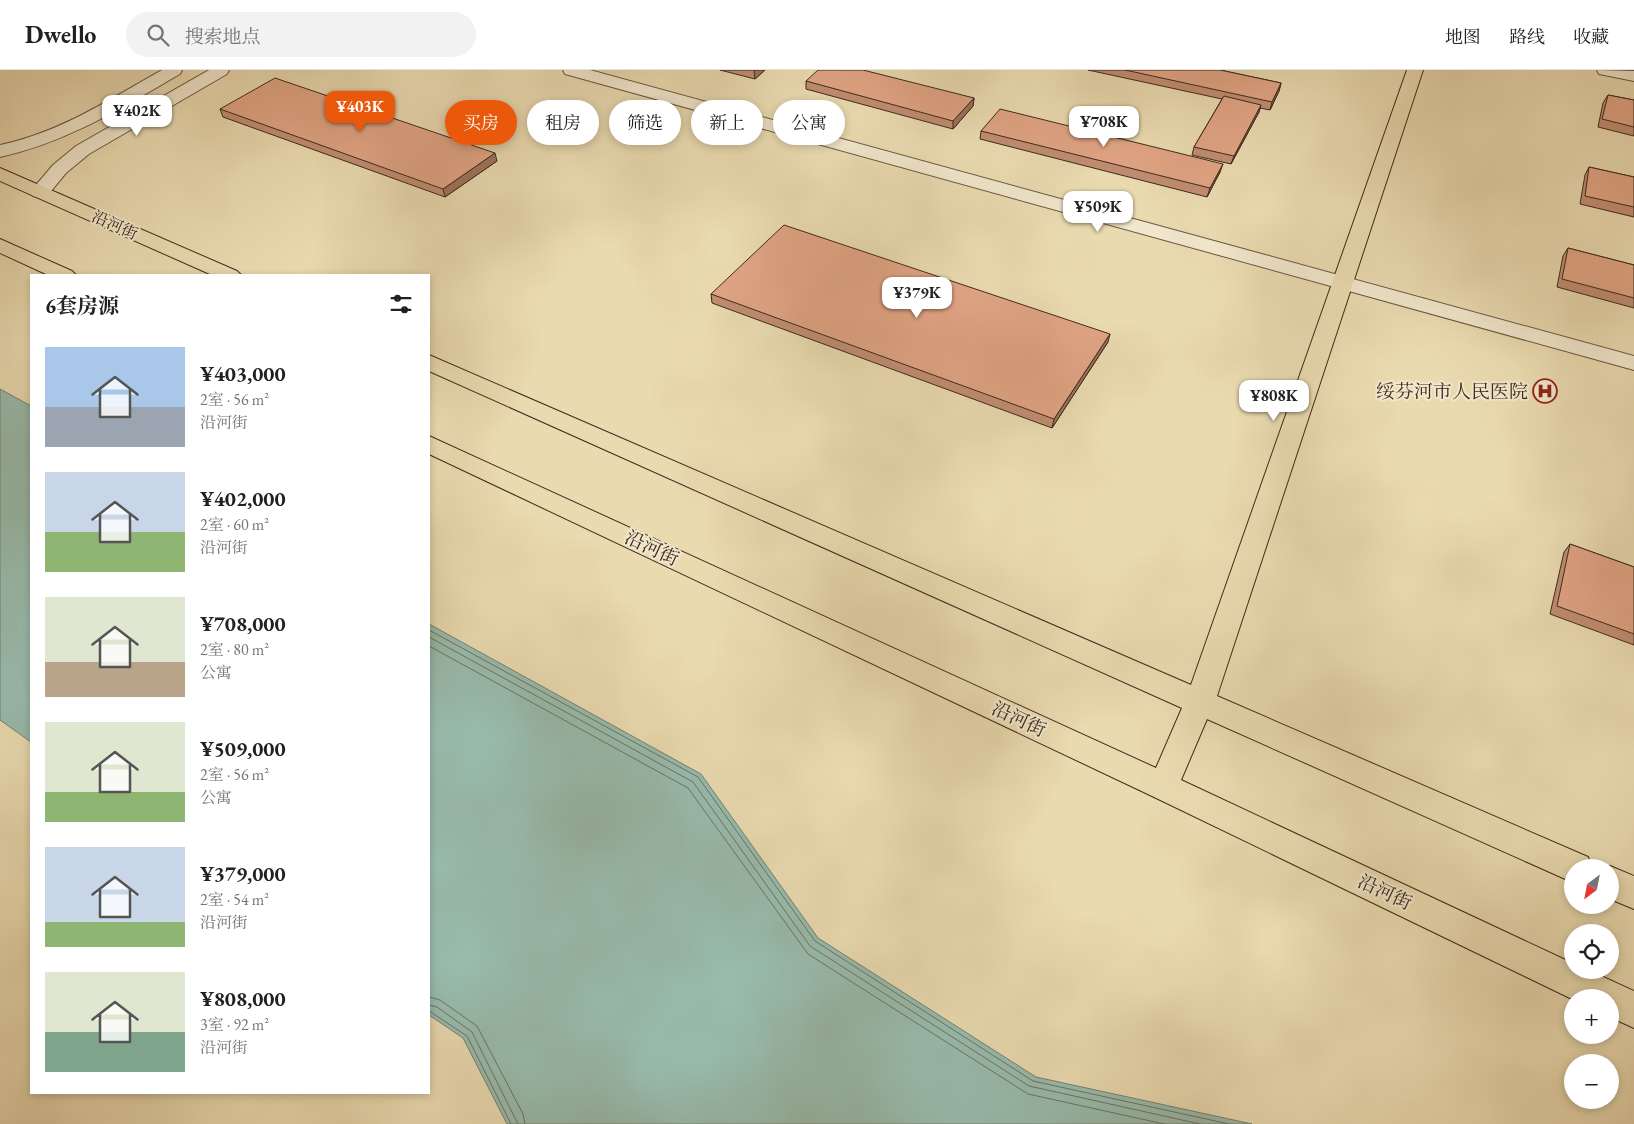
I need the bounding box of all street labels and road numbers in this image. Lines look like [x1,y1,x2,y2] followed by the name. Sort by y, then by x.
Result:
[89,206,141,244] street label: 沿河街
[621,525,683,571] street label: 沿河街
[988,696,1050,742] street label: 沿河街
[1354,869,1416,915] street label: 沿河街

